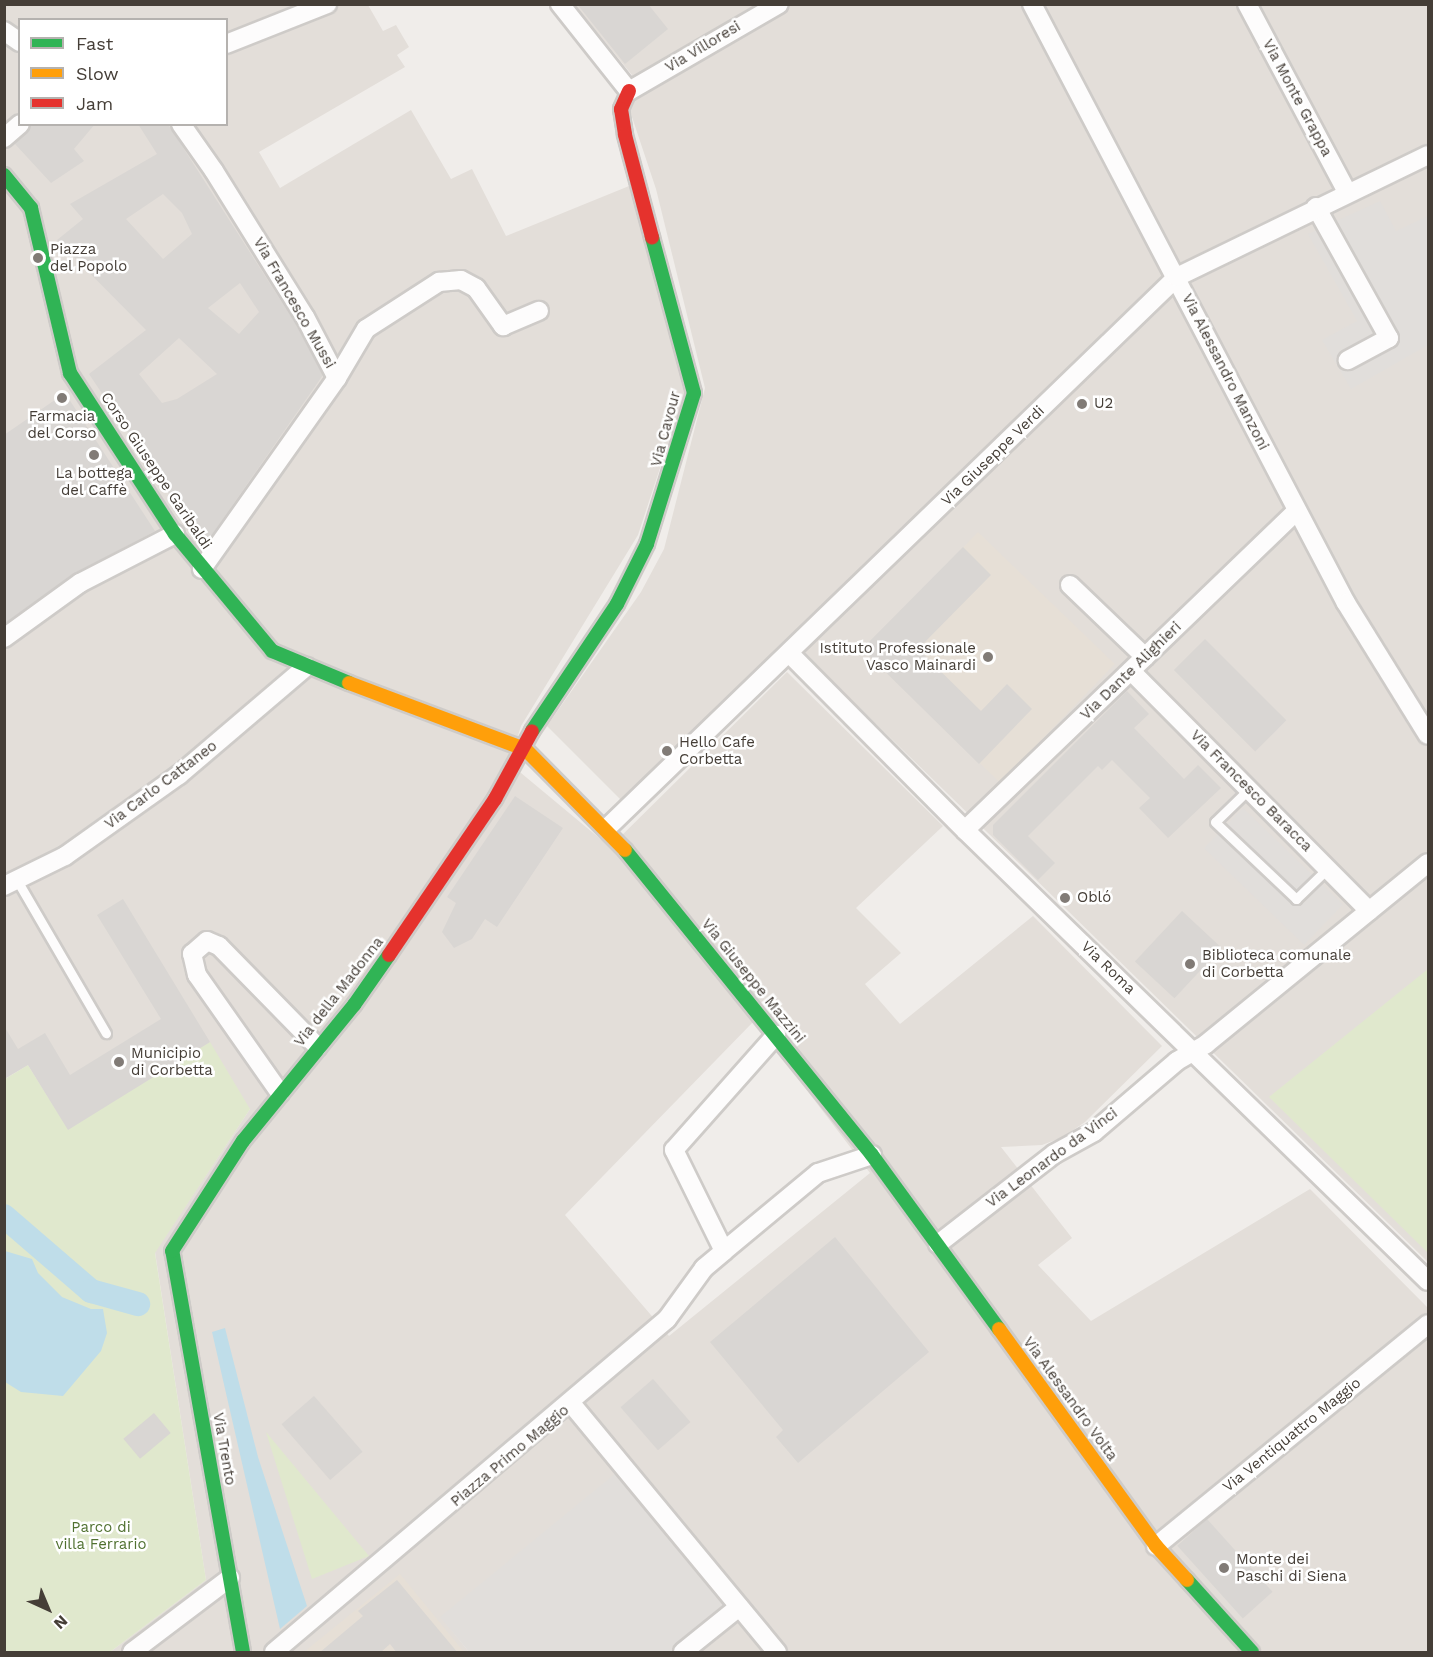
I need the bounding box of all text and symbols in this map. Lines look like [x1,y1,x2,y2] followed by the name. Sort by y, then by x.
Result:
[662,17,744,77] street label: Via Villoresi
[18,18,228,126] legend
[76,33,113,54] text: Fast
[1258,36,1336,160] street label: Via Monte Grappa
[76,63,119,84] text: Slow
[76,93,113,114] text: Jam
[249,234,339,372] street label: Via Francesco Mussi
[50,240,128,275] place label: Piazza del Popolo
[31,251,45,265] marker: Piazza del Popolo
[1177,290,1273,454] street label: Via Alessandro Manzoni
[97,389,215,553] street label: Corso Giuseppe Garibaldi
[647,389,685,469] street label: Via Cavour
[55,391,69,405] marker: Farmacia del Corso
[1094,395,1113,413] place label: U2
[1075,397,1089,411] marker: U2
[937,402,1049,510] street label: Via Giuseppe Verdi
[27,407,97,442] place label: Farmacia del Corso
[87,448,101,462] marker: La bottega del Caffè
[55,464,133,499] place label: La bottega del Caffè
[1076,618,1186,724] street label: Via Dante Alighieri
[820,639,976,674] place label: Istituto Professionale Vasco Mainardi
[981,650,995,664] marker: Istituto Professionale Vasco Mainardi
[1186,726,1316,856] street label: Via Francesco Baracca
[679,733,755,768] place label: Hello Cafe Corbetta
[101,737,221,833] street label: Via Carlo Cattaneo
[660,744,674,758] marker: Hello Cafe Corbetta
[1077,889,1111,907] place label: Obló
[1058,891,1072,905] marker: Obló
[697,915,809,1047] street label: Via Giuseppe Mazzini
[290,933,388,1051] street label: Via della Madonna
[1077,938,1139,998] street label: Via Roma
[1202,946,1352,981] place label: Biblioteca comunale di Corbetta
[1183,957,1197,971] marker: Biblioteca comunale di Corbetta
[131,1044,213,1079] place label: Municipio di Corbetta
[112,1055,126,1069] marker: Municipio di Corbetta
[982,1104,1122,1212] street label: Via Leonardo da Vinci
[1018,1333,1122,1465] street label: Via Alessandro Volta
[1219,1374,1365,1496] street label: Via Ventiquattro Maggio
[447,1401,573,1511] street label: Piazza Primo Maggio
[209,1411,239,1487] street label: Via Trento
[55,1518,147,1553] park label: Parco di villa Ferrario
[1236,1550,1347,1585] place label: Monte dei Paschi di Siena
[1217,1561,1231,1575] marker: Monte dei Paschi di Siena
[18,1579,78,1639] north arrow
[50,1611,72,1633] text: N

